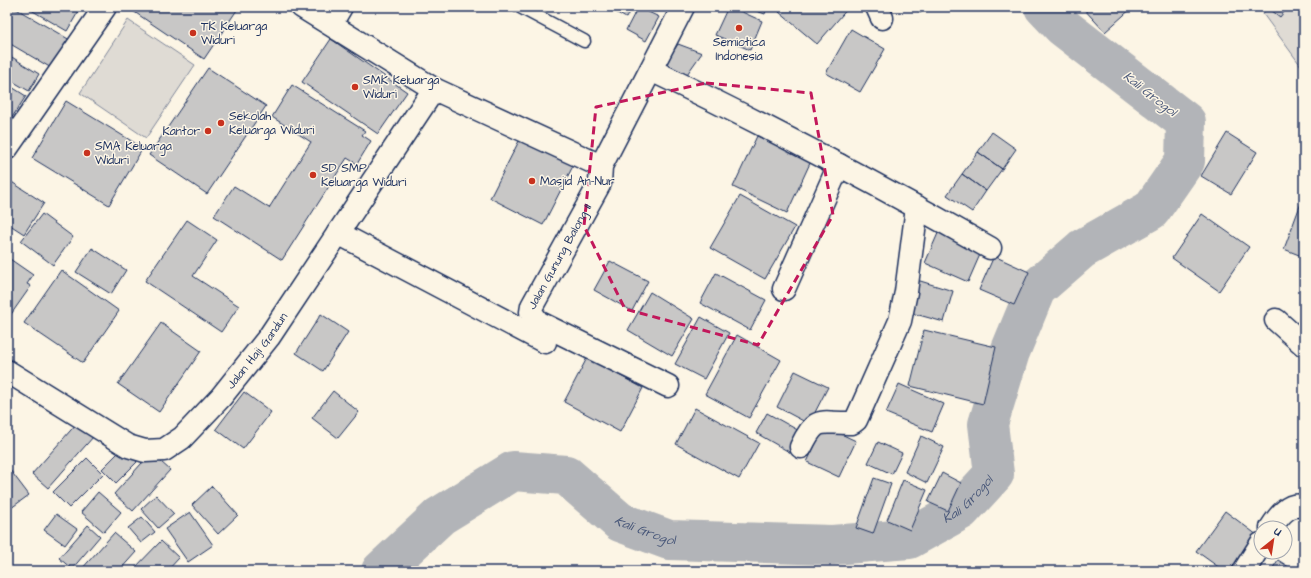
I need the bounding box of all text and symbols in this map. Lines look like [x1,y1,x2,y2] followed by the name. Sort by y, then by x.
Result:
[201,18,267,49] place label: TK Keluarga Widuri
[734,23,744,33] marker: Semiotica Indonesia
[188,28,198,38] marker: TK Keluarga Widuri
[713,34,765,65] place label: Semiotica Indonesia
[1119,67,1182,123] water label: Kali Grogol
[363,72,439,103] place label: SMK Keluarga Widuri
[350,82,360,92] marker: SMK Keluarga Widuri
[229,108,315,140] place label: Sekolah Keluarga Widuri
[216,118,226,128] marker: Sekolah Keluarga Widuri
[162,123,200,140] place label: Kantor
[203,126,213,136] marker: Kantor
[95,138,172,169] place label: SMA Keluarga Widuri
[82,148,92,158] marker: SMA Keluarga Widuri
[321,160,407,192] place label: SD SMP Keluarga Widuri
[308,170,318,180] marker: SD SMP Keluarga Widuri
[540,173,615,190] place label: Masjid An-Nur
[527,176,537,186] marker: Masjid An-Nur
[523,200,596,312] street label: Jalan Gunung Balong II
[222,309,292,392] street label: Jalan Haji Gandun
[939,470,998,528] water label: Kali Grogol
[610,512,678,549] water label: Kali Grogol
[1253,520,1293,560] north arrow
[1270,523,1284,540] text: U

